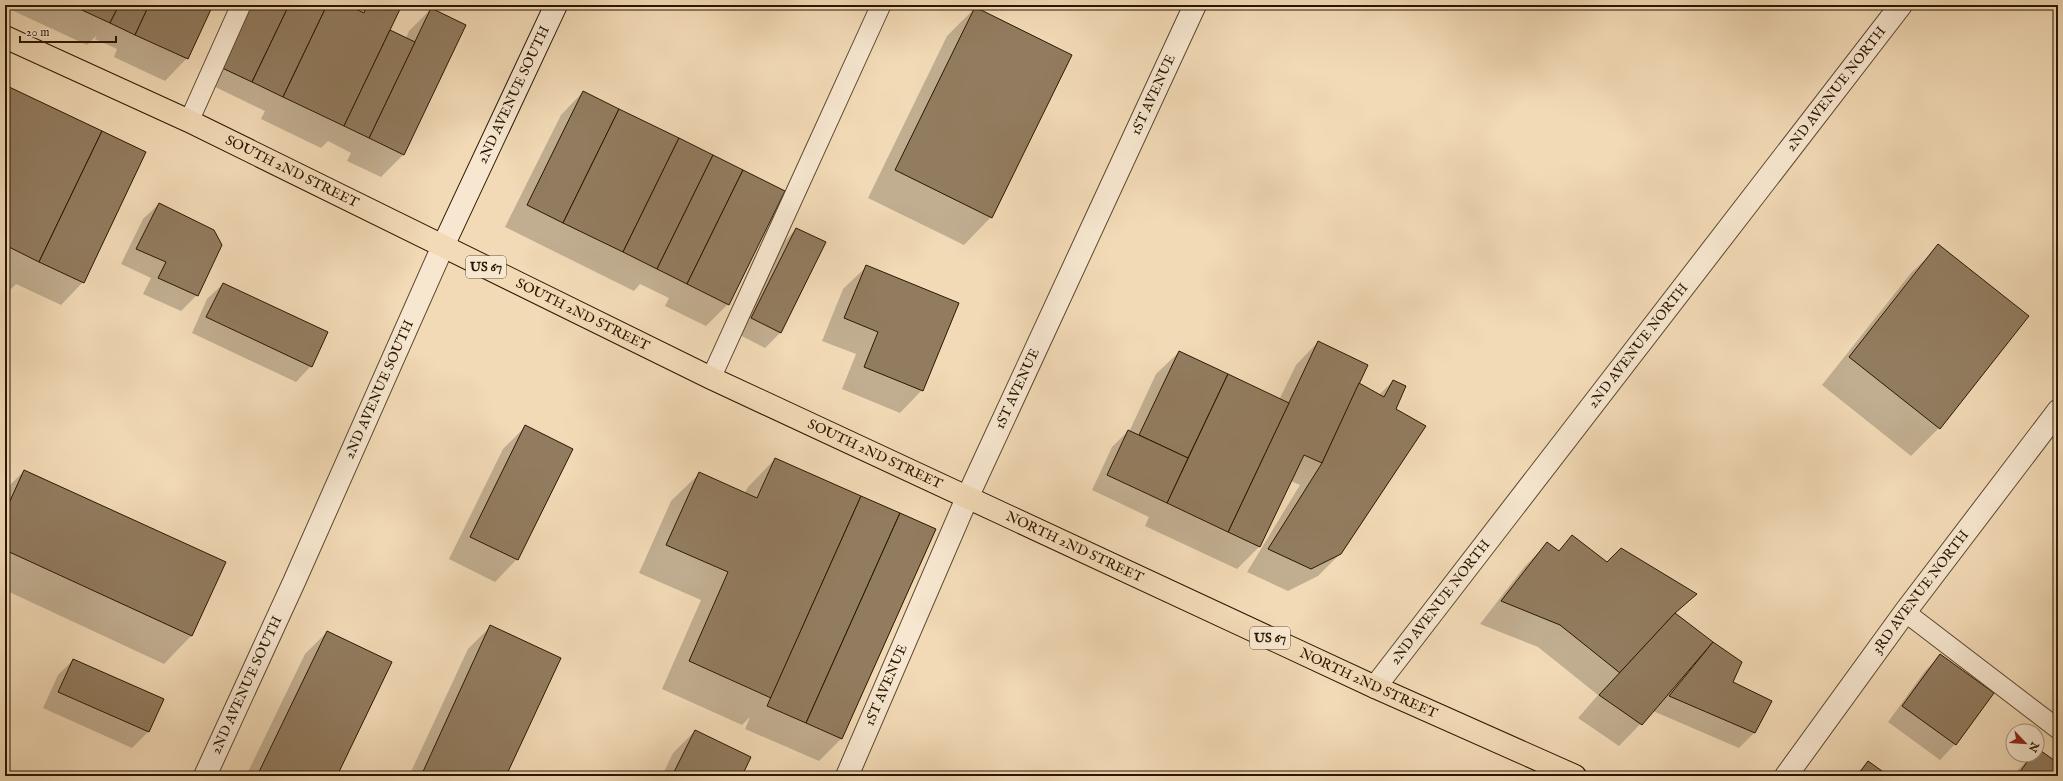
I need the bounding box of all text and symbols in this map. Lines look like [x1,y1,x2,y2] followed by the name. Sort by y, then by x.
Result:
[20,18,116,44] scale bar
[474,23,554,167] street label: 2ND AVENUE SOUTH
[1782,23,1890,155] street label: 2ND AVENUE NORTH
[26,25,49,40] text: 20 m
[1127,51,1180,138] street label: 1ST AVENUE
[222,131,362,212] street label: SOUTH 2ND STREET
[466,256,506,278] road number: US 67
[513,274,653,356] street label: SOUTH 2ND STREET
[1584,279,1692,412] street label: 2ND AVENUE NORTH
[341,317,418,462] street label: 2ND AVENUE SOUTH
[991,345,1044,432] street label: 1ST AVENUE
[805,415,946,494] street label: SOUTH 2ND STREET
[1003,507,1147,587] street label: NORTH 2ND STREET
[1868,526,1973,658] street label: 3RD AVENUE NORTH
[1386,536,1494,669] street label: 2ND AVENUE NORTH
[207,613,286,757] street label: 2ND AVENUE SOUTH
[1250,627,1290,649] road number: US 67
[861,641,912,729] street label: 1ST AVENUE
[1297,644,1441,723] street label: NORTH 2ND STREET
[2005,723,2045,763] north arrow
[2025,739,2042,755] text: N

